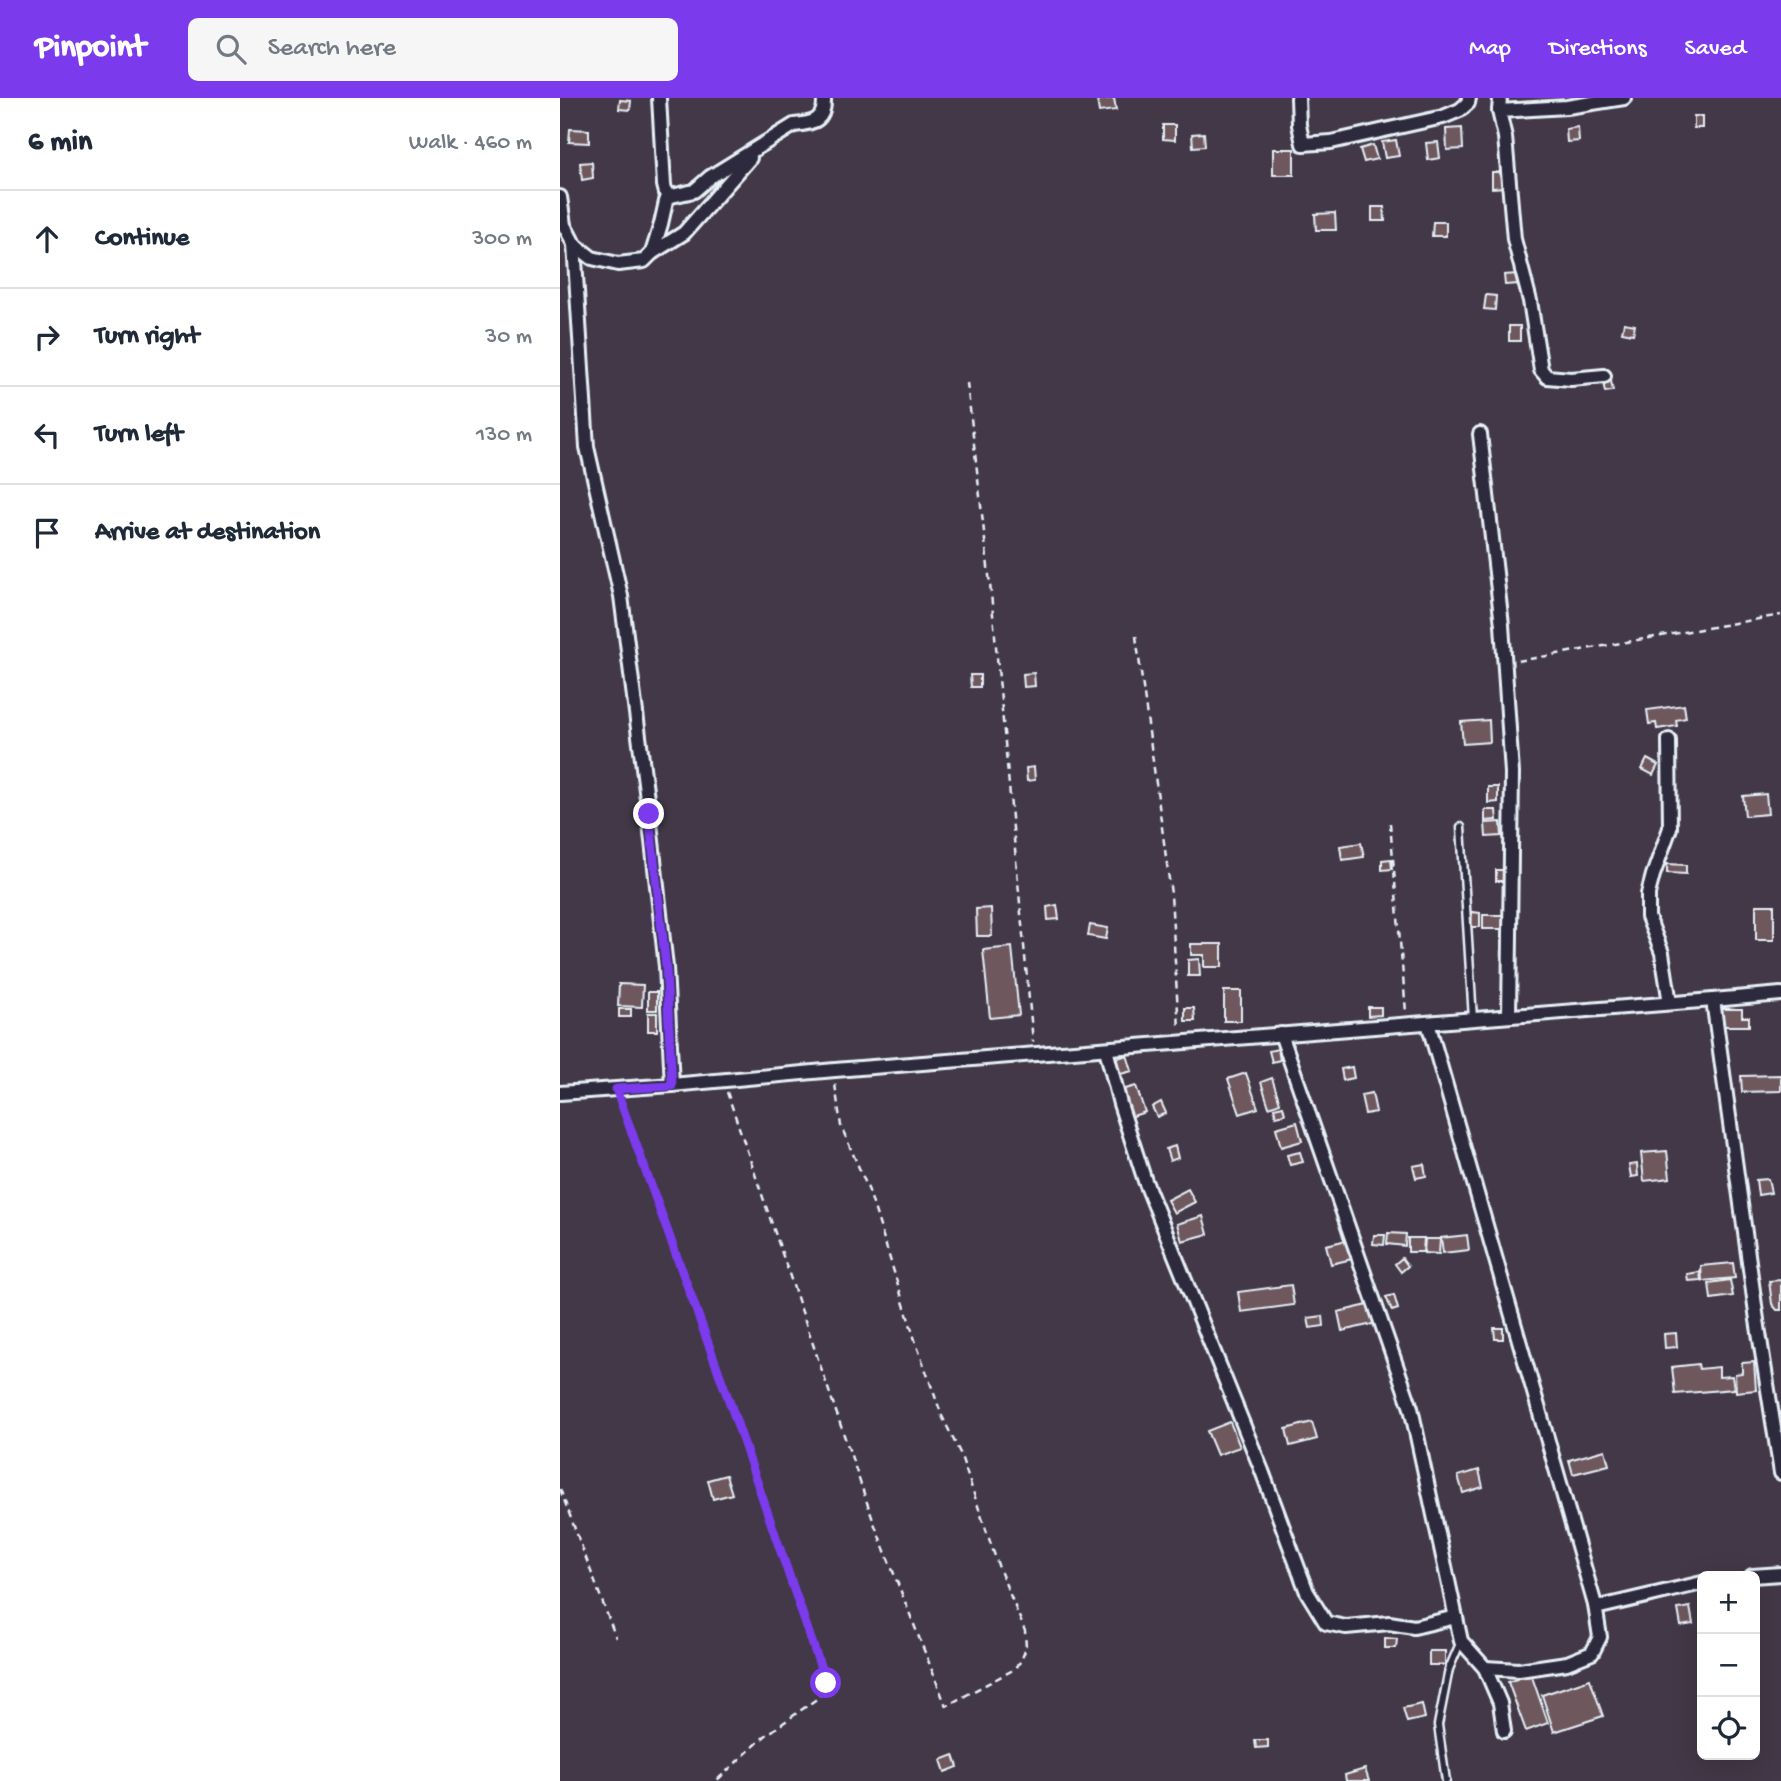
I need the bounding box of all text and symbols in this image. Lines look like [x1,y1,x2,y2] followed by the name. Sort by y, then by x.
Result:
[188,18,678,81] search box
[35,30,146,68] text: Pinpoint
[212,30,250,68] icon: search
[268,34,396,65] text: Search here
[1469,35,1511,64] text: Map
[1549,35,1647,64] text: Directions
[1685,35,1746,64] text: Saved
[28,126,92,161] text: 6 min
[409,130,532,157] text: Walk · 460 m
[28,220,66,258] icon: ahead
[95,224,189,255] text: Continue
[472,226,532,253] text: 300 m
[28,318,66,356] icon: right
[95,322,199,353] text: Turn right
[485,324,532,351] text: 30 m
[28,416,66,454] icon: left
[95,420,183,451] text: Turn left
[476,422,532,449] text: 130 m
[28,514,66,552] icon: arrive
[95,518,320,549] text: Arrive at destination
[633,798,664,829] route end
[1697,1571,1760,1760] map controls
[1697,1571,1760,1634] button: +
[1697,1634,1760,1697] button: −
[810,1667,841,1698] route start
[1697,1697,1760,1760] button: locate

